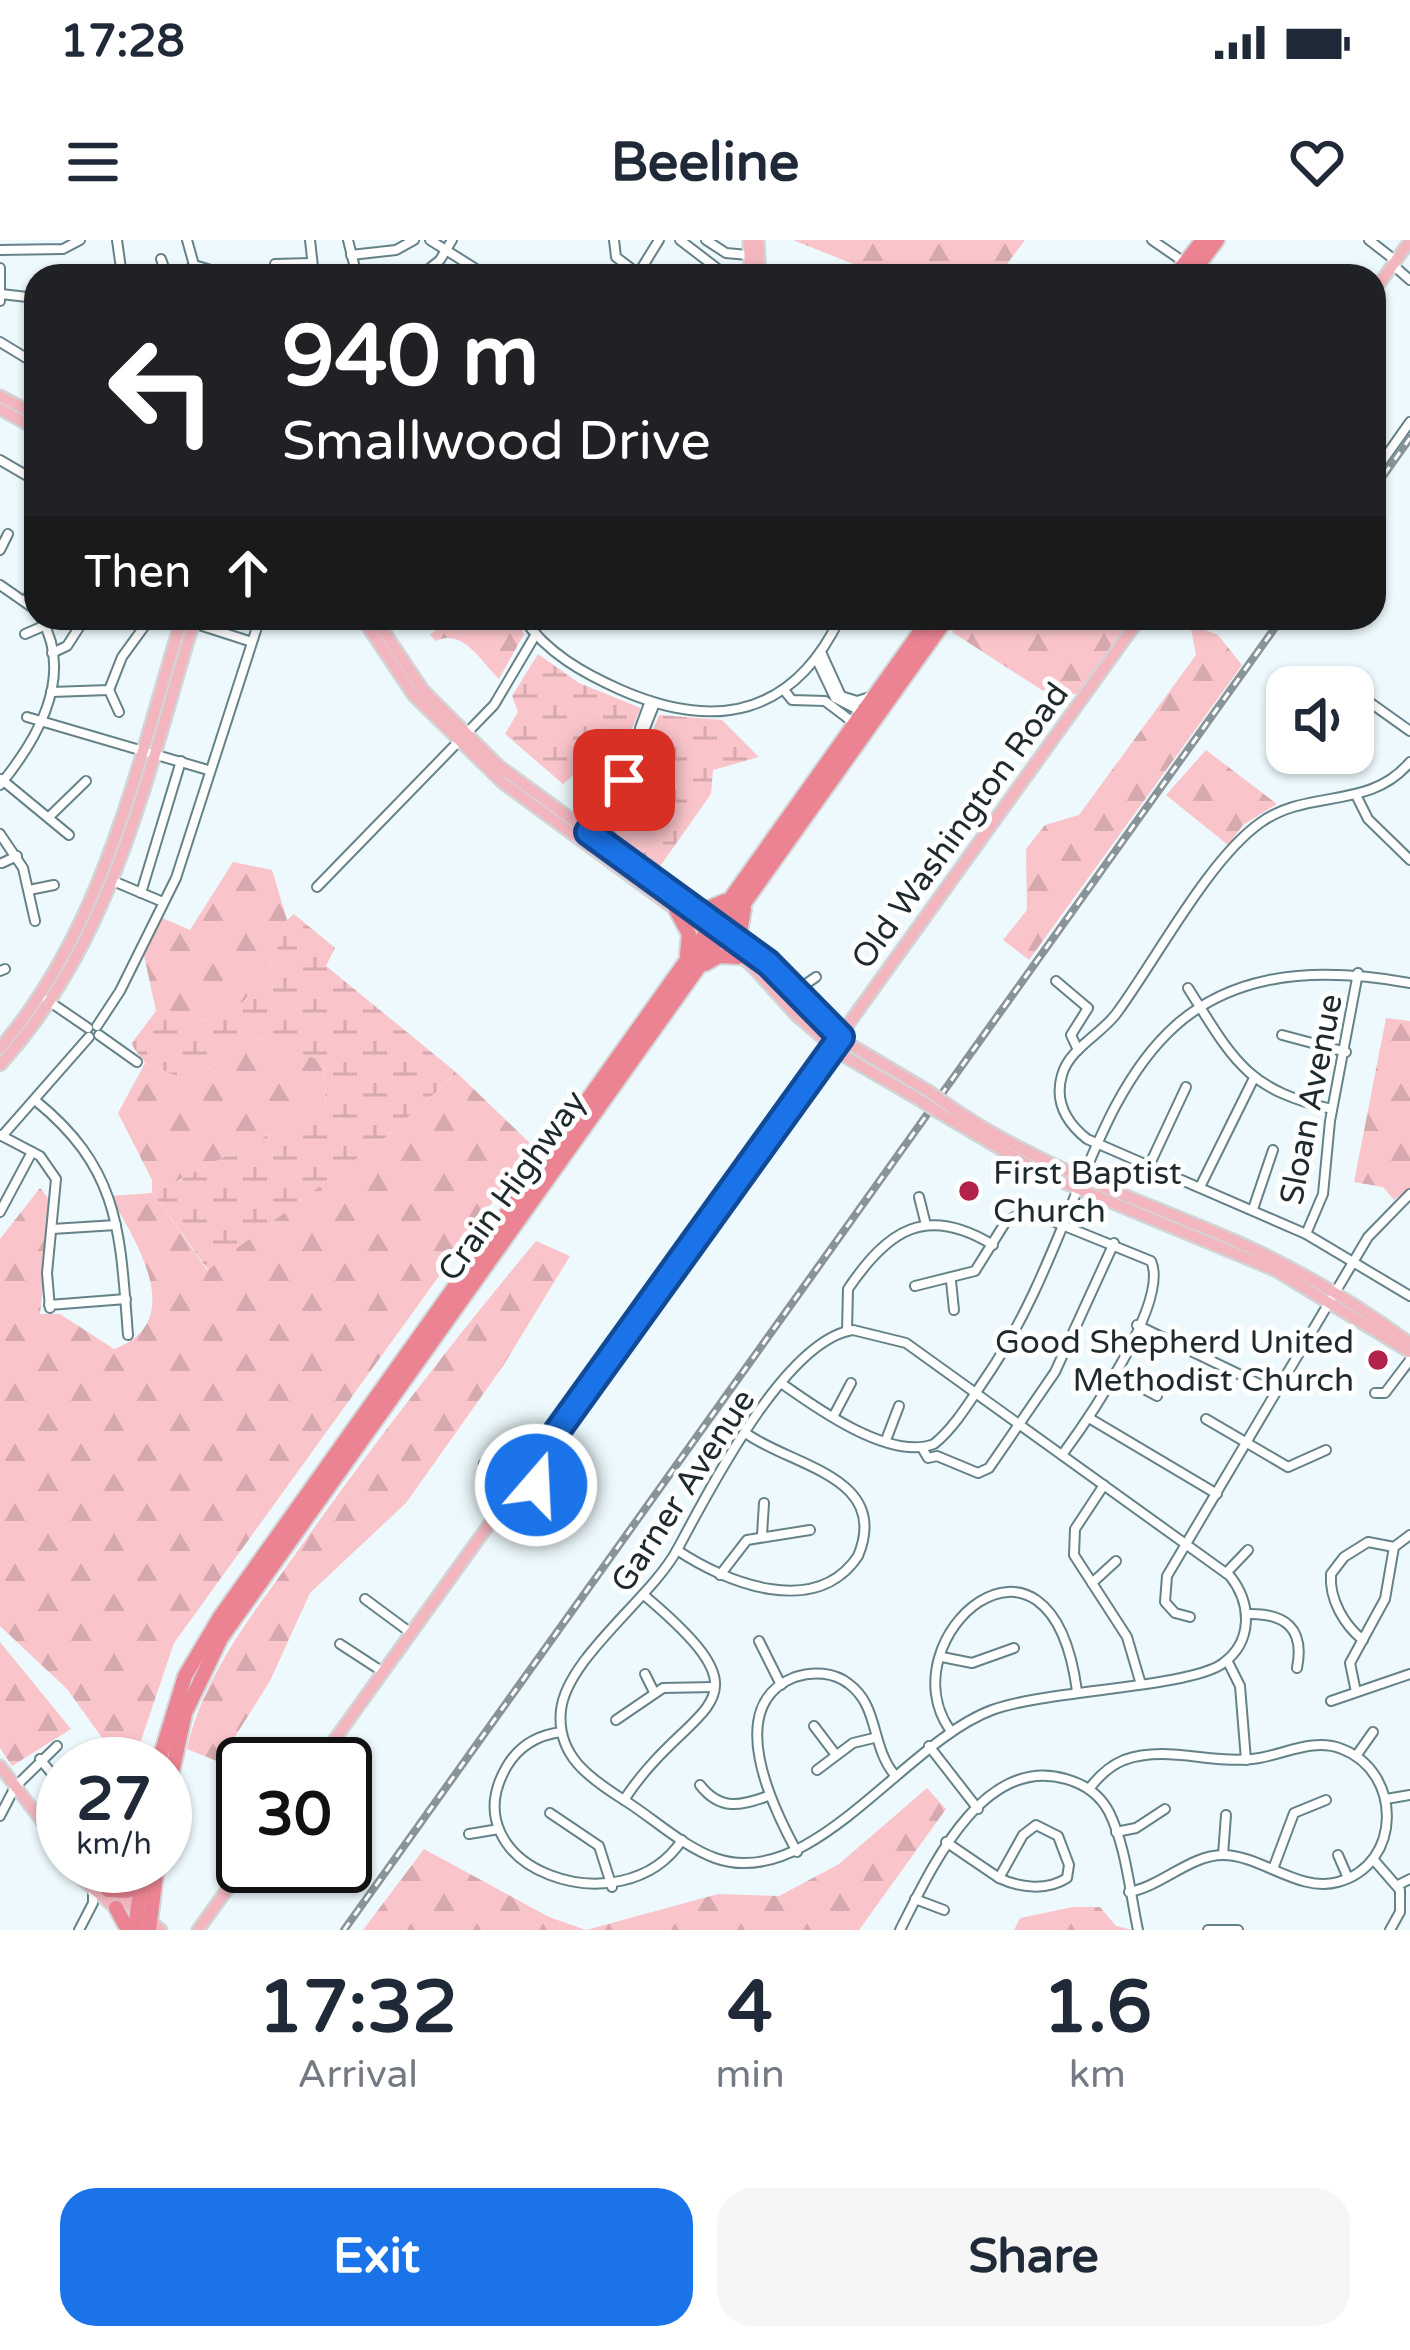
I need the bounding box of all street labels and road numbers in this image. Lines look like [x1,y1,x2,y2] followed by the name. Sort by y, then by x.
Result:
[843,675,1077,976] street label: Old Washington Road
[1272,991,1351,1208] street label: Sloan Avenue
[430,1083,594,1289] street label: Crain Highway
[603,1382,763,1600] street label: Garner Avenue

